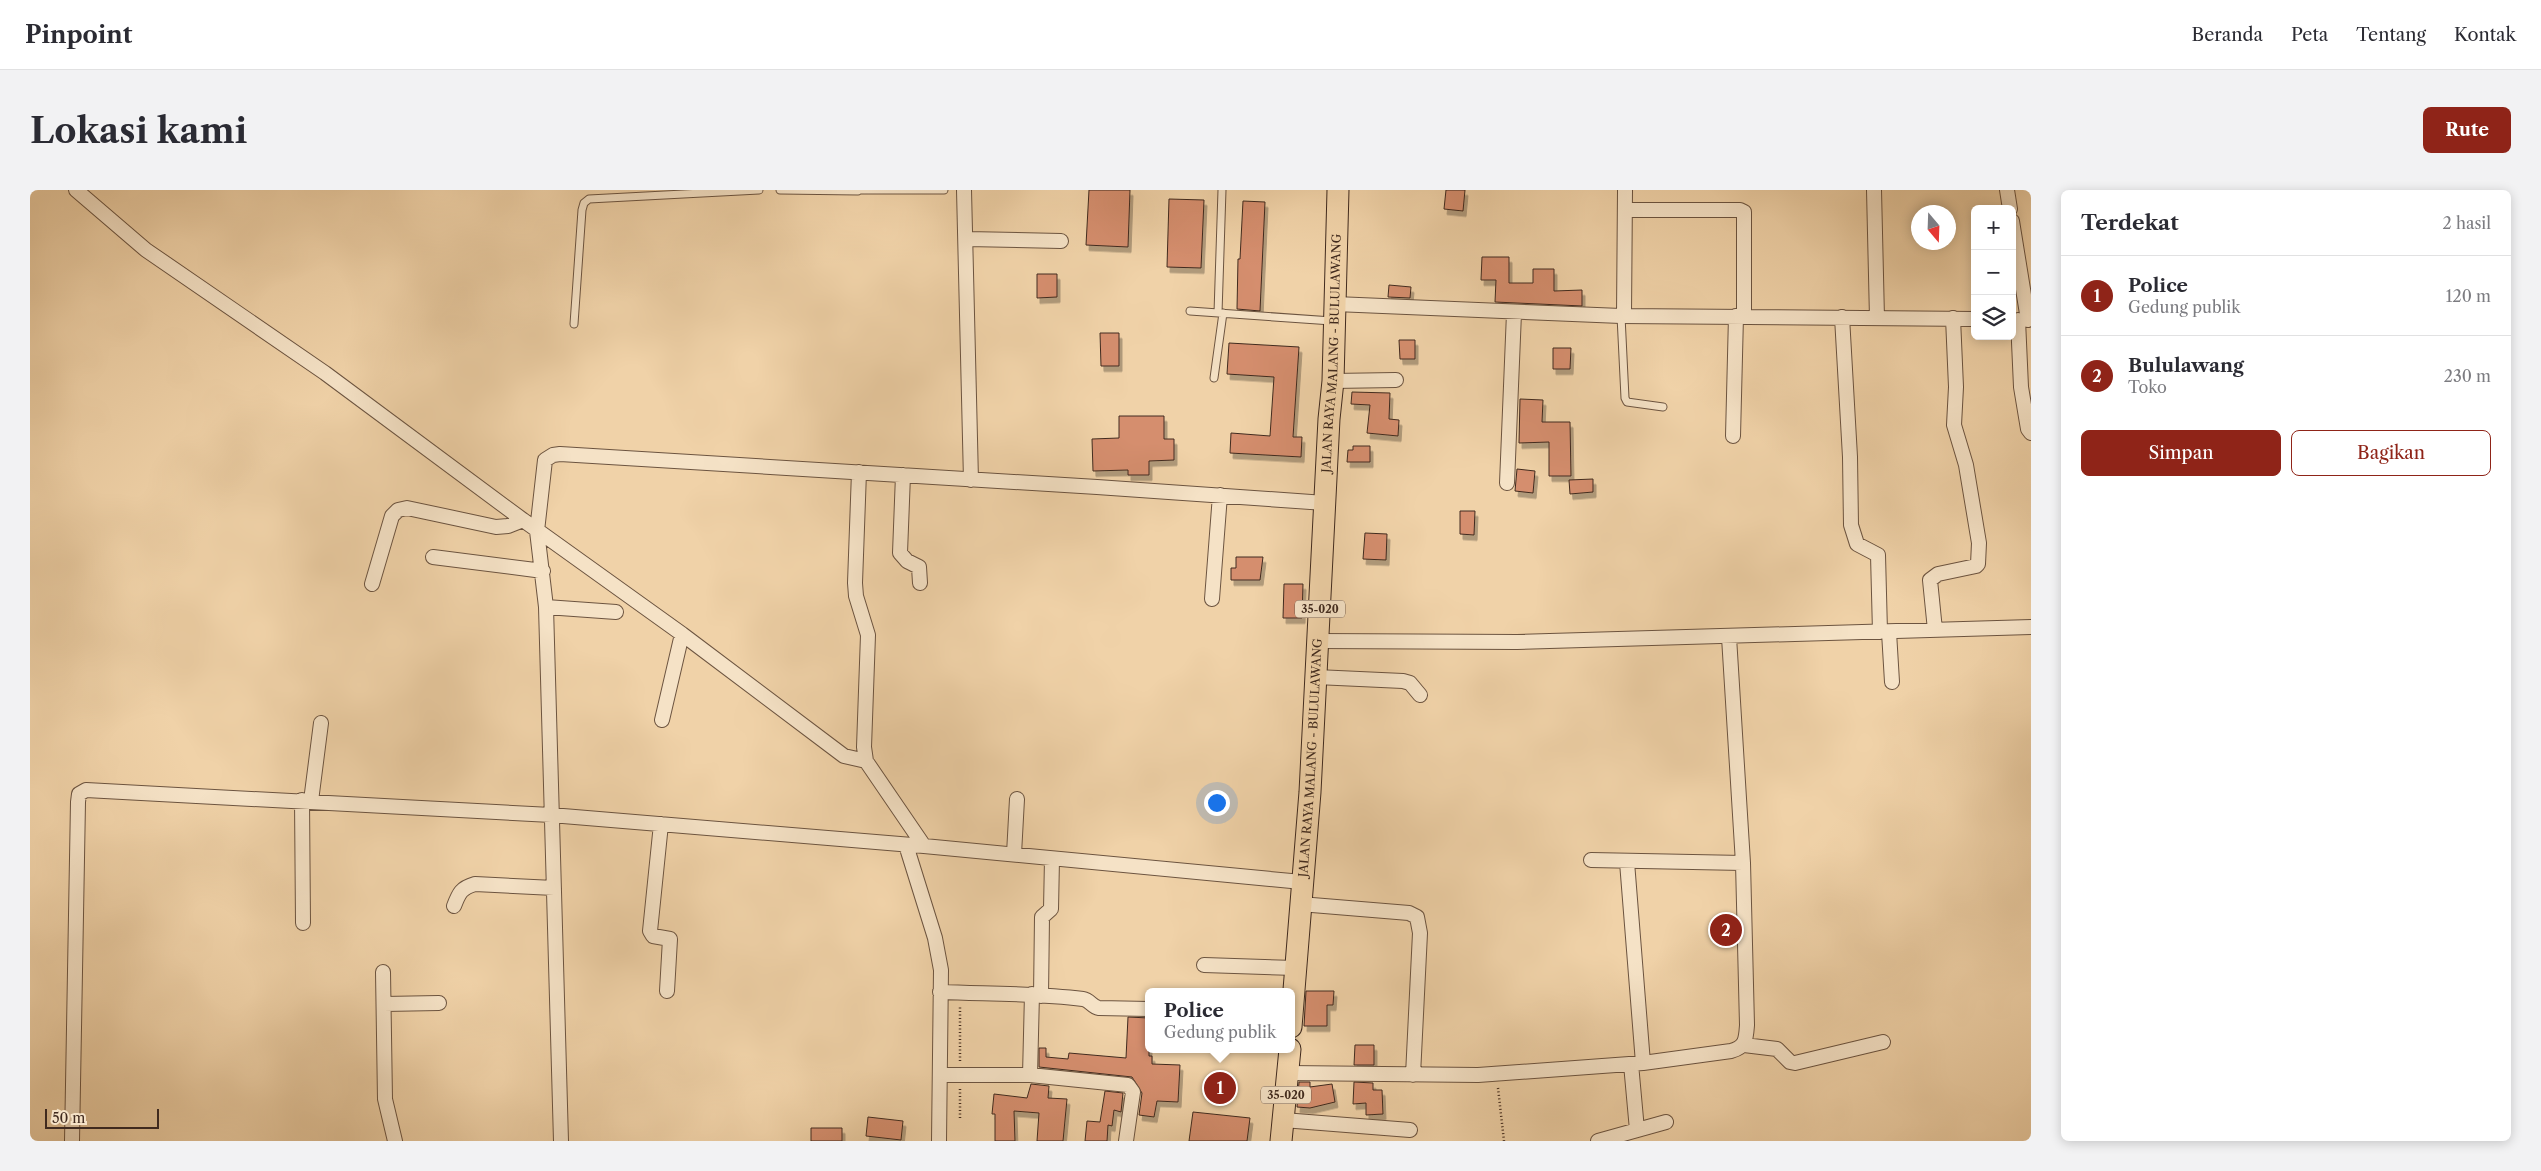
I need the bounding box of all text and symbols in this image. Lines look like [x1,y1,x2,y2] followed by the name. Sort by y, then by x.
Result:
[25,20,132,49] text: Pinpoint
[2192,24,2263,46] text: Beranda
[2291,24,2328,46] text: Peta
[2356,24,2426,46] text: Tentang
[2454,24,2516,46] text: Kontak
[2423,107,2511,153] button: Rute
[30,109,247,152] text: Lokasi kami
[1911,205,1956,250] north arrow
[1971,205,2016,340] map controls
[1971,205,2016,250] button: +
[2081,210,2179,235] text: Terdekat
[2442,213,2491,233] text: 2 hasil
[1318,233,1344,475] street label: JALAN RAYA MALANG - BULULAWANG
[1971,250,2016,295] button: −
[2128,274,2188,297] text: Police
[2093,286,2101,306] text: 1
[2446,286,2491,306] text: 120 m
[1971,295,2016,340] button: layers
[2128,297,2240,317] text: Gedung publik
[2128,354,2244,377] text: Bululawang
[2092,366,2102,386] text: 2
[2444,366,2491,386] text: 230 m
[2128,377,2167,397] text: Toko
[2081,430,2281,476] button: Simpan
[2291,430,2491,476] button: Bagikan
[1295,600,1345,618] road number: 35-020
[1295,638,1325,880] street label: JALAN RAYA MALANG - BULULAWANG
[1204,790,1230,816] your location
[1710,911,1742,949] pin: 2
[1145,988,1295,1053] popup
[1164,999,1224,1022] text: Police
[1164,1022,1276,1042] text: Gedung publik
[1204,1069,1236,1107] pin: 1
[1261,1086,1311,1104] road number: 35-020
[45,1106,159,1129] scale bar
[52,1109,85,1127] text: 50 m

